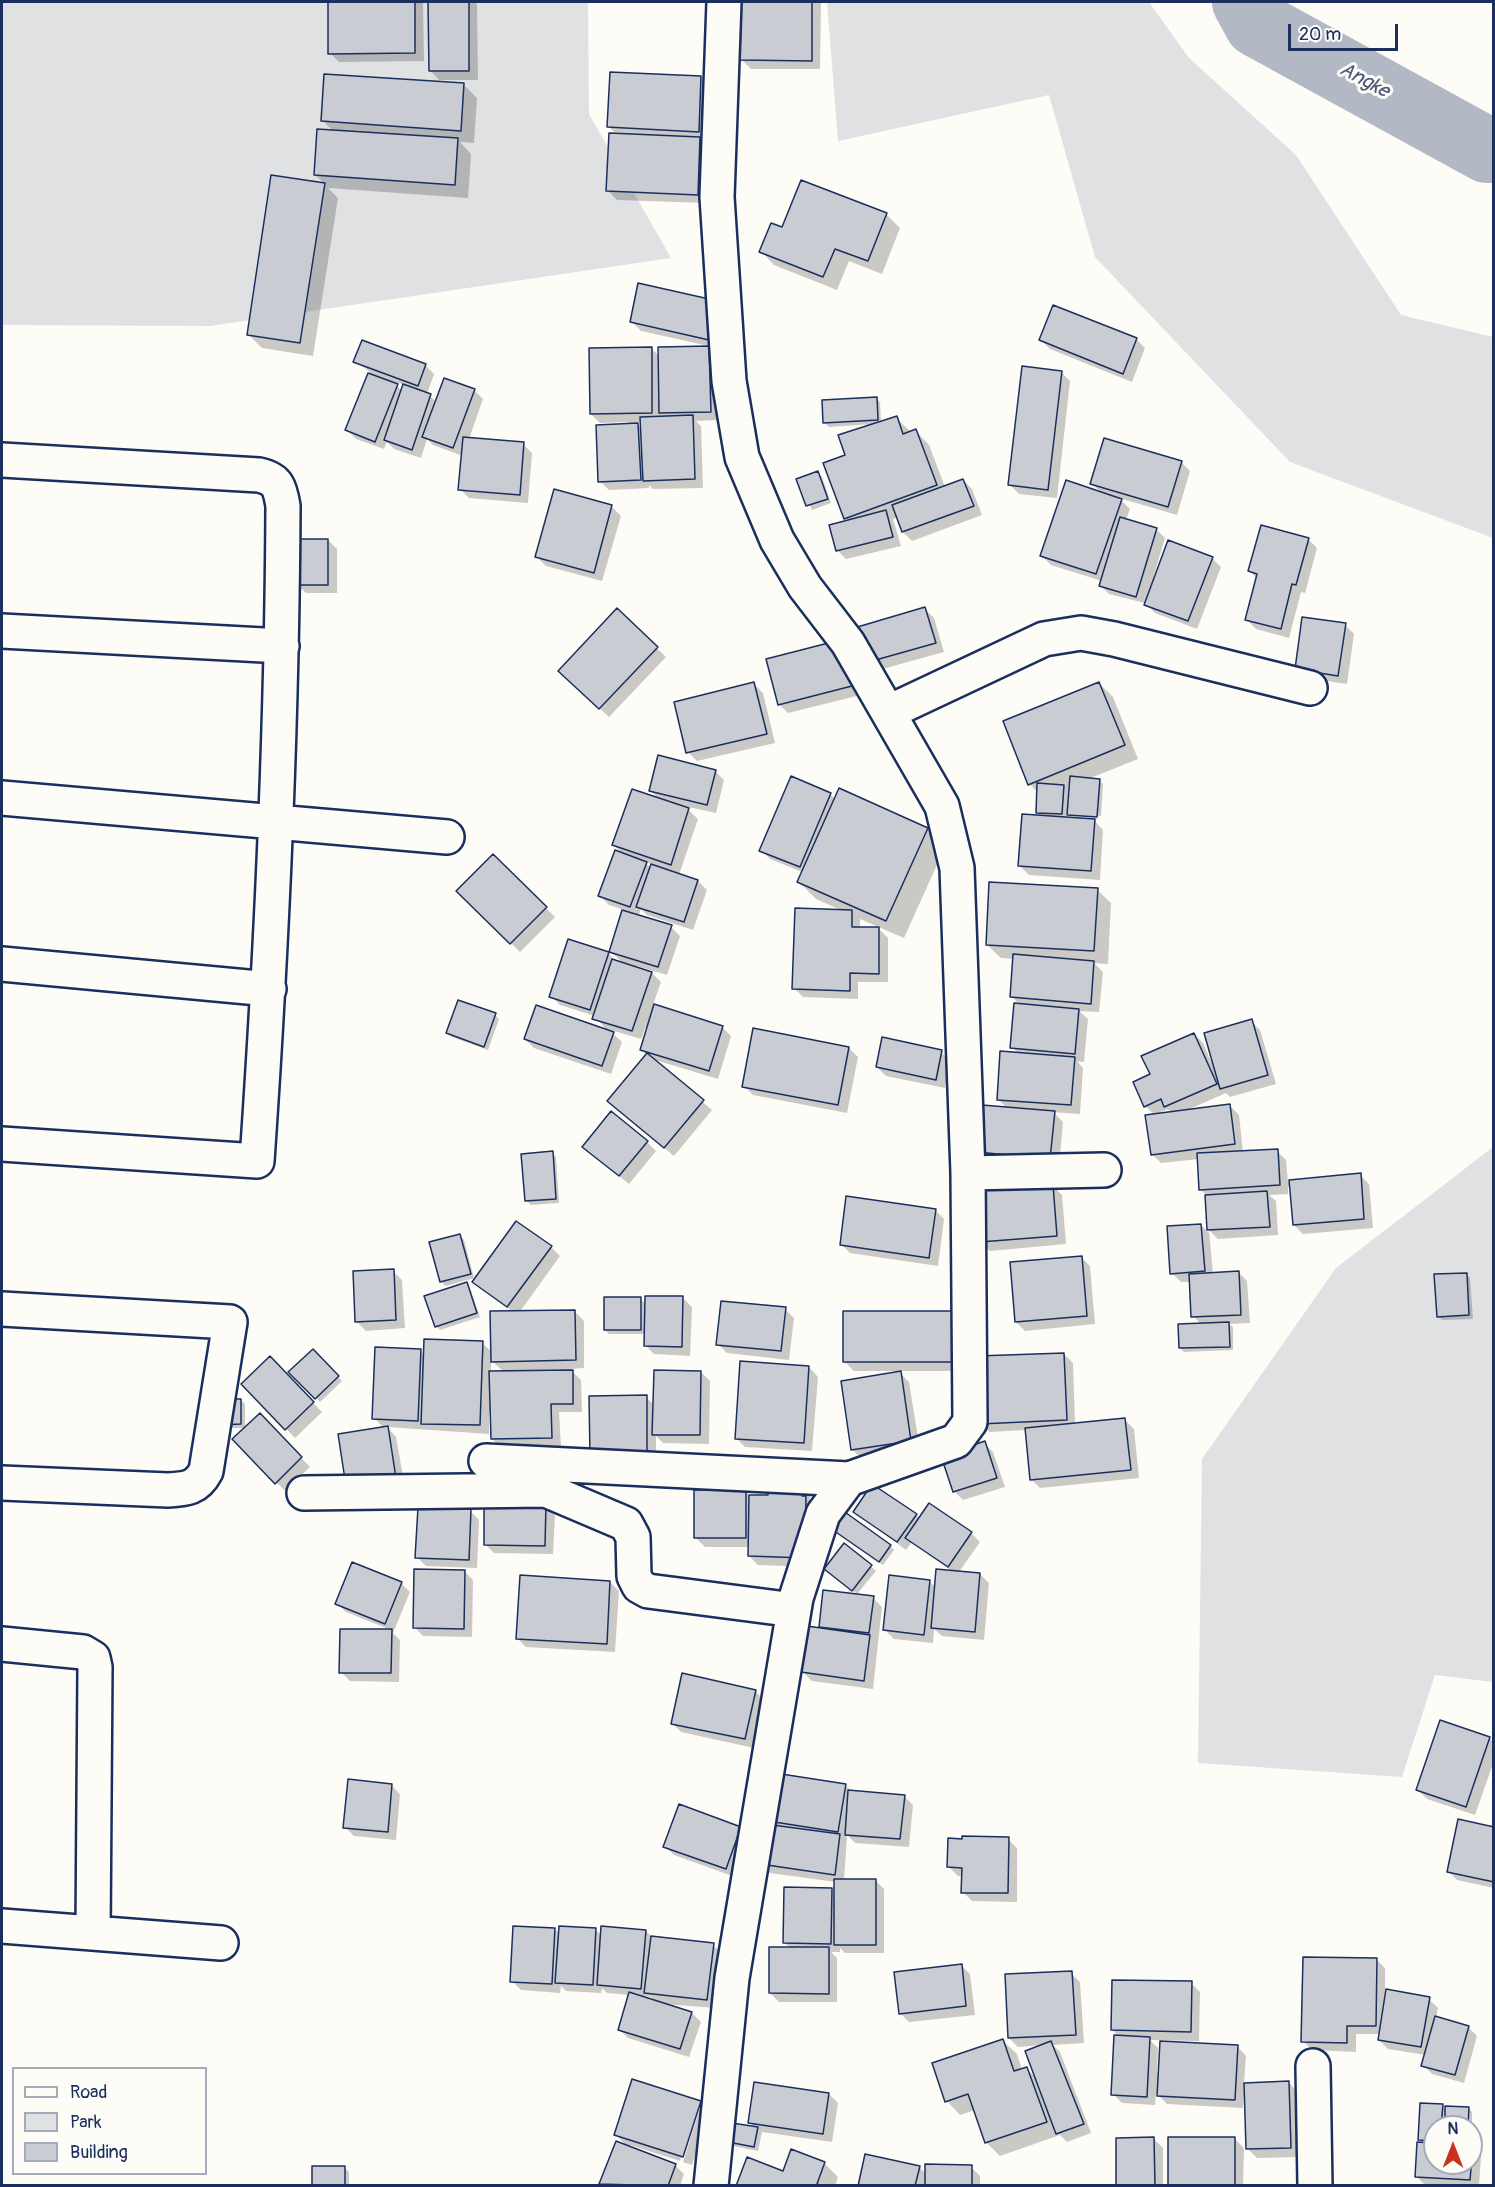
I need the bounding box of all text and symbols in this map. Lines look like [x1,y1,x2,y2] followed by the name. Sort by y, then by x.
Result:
[1291,12,1400,50] scale bar
[1299,23,1341,46] text: 20 m
[1335,58,1393,104] water label: Angke
[12,2067,207,2175] legend
[70,2081,107,2104] text: Road
[70,2111,102,2134] text: Park
[1423,2115,1483,2175] north arrow
[1448,2119,1458,2139] text: N
[70,2141,128,2164] text: Building

